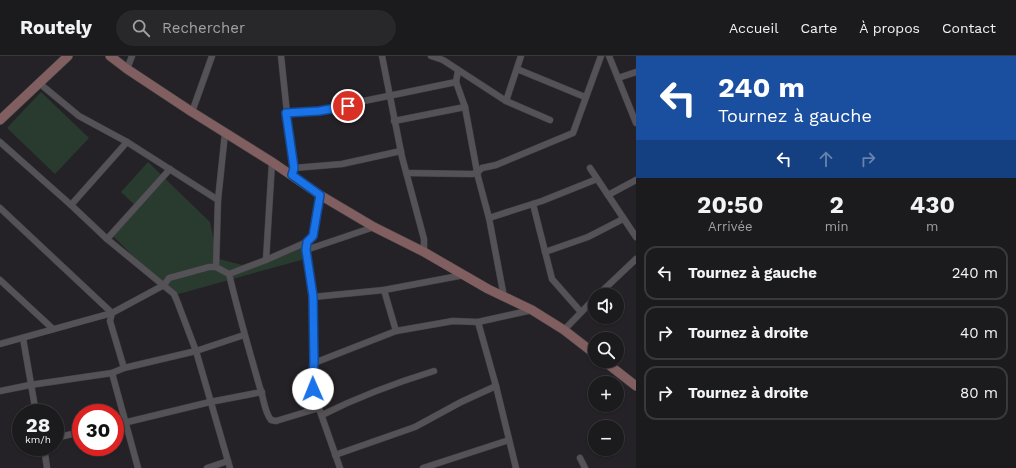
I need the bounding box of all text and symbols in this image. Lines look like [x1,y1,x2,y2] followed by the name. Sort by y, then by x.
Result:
[116,10,396,46] search box
[20,16,92,39] text: Routely
[130,17,152,39] icon: search
[162,19,245,37] text: Rechercher
[729,20,778,36] text: Accueil
[800,20,837,36] text: Carte
[859,20,920,36] text: À propos
[942,20,996,36] text: Contact
[718,71,805,104] text: 240 m
[652,72,704,124] icon: left
[331,89,365,123] pin
[337,95,359,117] icon: arrive
[718,105,872,126] text: Tournez à gauche
[773,148,795,170] icon: left
[815,148,837,170] icon: ahead
[857,148,879,170] icon: right
[697,191,764,219] text: 20:50
[829,191,844,219] text: 2
[910,191,955,219] text: 430
[708,219,753,234] text: Arrivée
[825,219,849,234] text: min
[926,219,938,234] text: m
[654,262,676,284] icon: left
[688,264,817,282] text: Tournez à gauche
[952,264,998,282] text: 240 m
[588,288,624,456] map controls
[588,288,624,324] button: sound
[654,322,676,344] icon: right
[688,324,808,342] text: Tournez à droite
[960,324,998,342] text: 40 m
[588,332,624,368] button: search
[292,368,334,410] position arrow
[588,376,624,412] button: +
[654,382,676,404] icon: right
[688,384,808,402] text: Tournez à droite
[960,384,998,402] text: 80 m
[72,404,124,456] speed limit sign: 30
[26,413,50,437] text: 28
[588,420,624,456] button: −
[25,434,51,445] text: km/h

